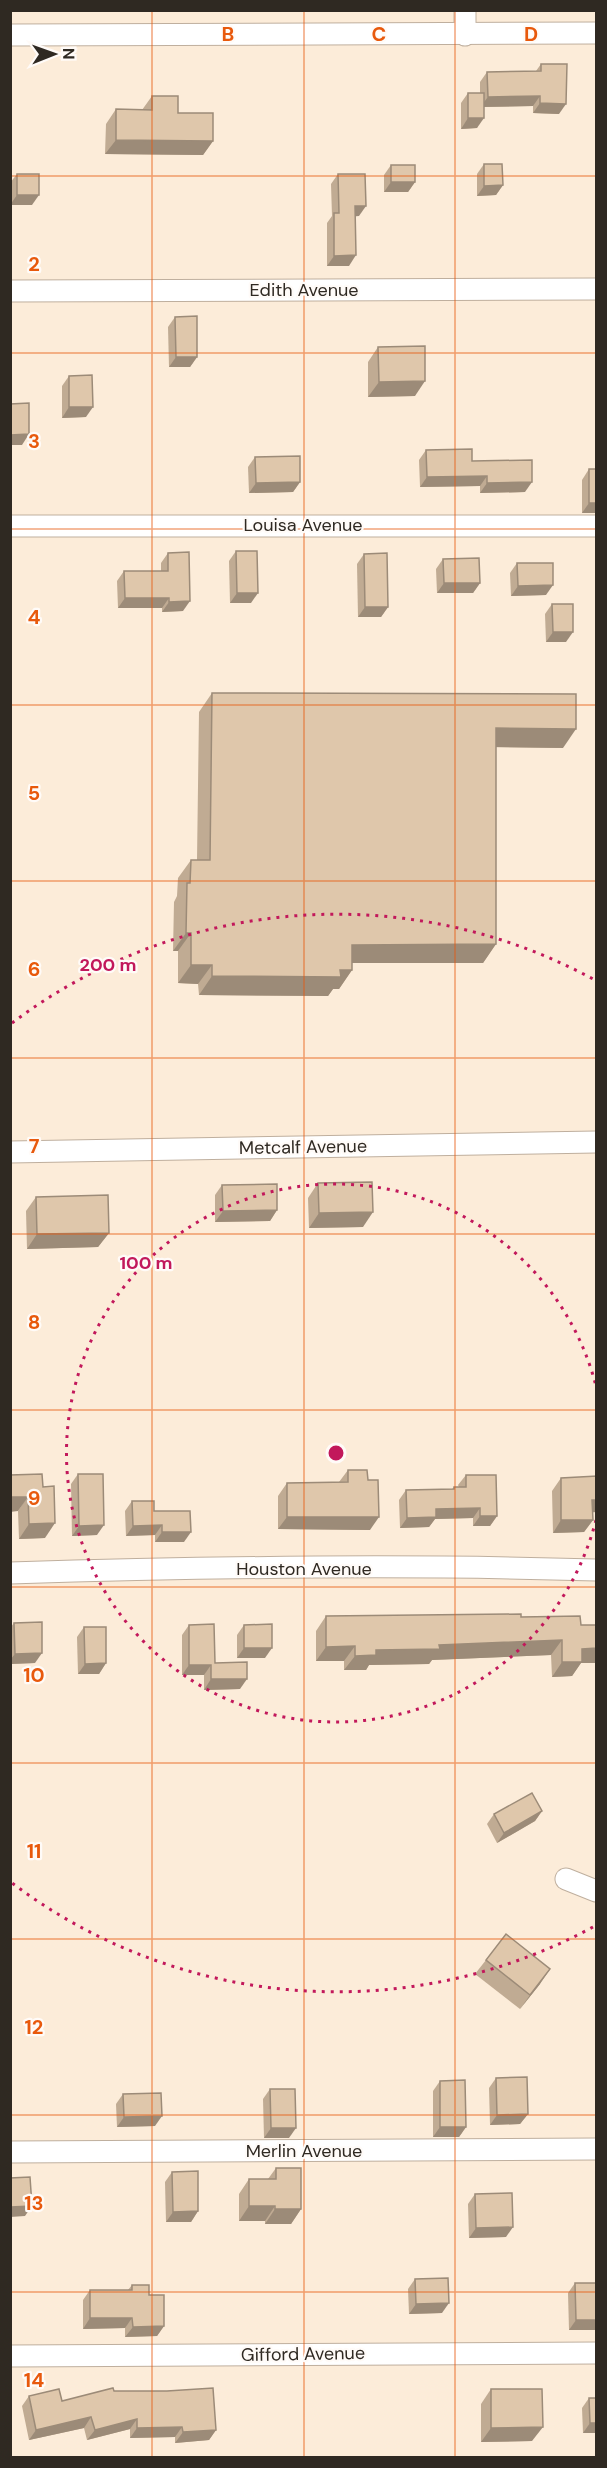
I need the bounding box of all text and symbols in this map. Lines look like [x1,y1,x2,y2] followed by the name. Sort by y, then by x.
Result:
[222,21,234,47] text: B
[372,21,386,47] text: C
[524,21,538,47] text: D
[24,24,84,84] north arrow
[58,48,79,60] text: N
[28,251,40,277] text: 2
[249,278,359,302] street label: Edith Avenue
[28,428,40,454] text: 3
[243,513,363,537] street label: Louisa Avenue
[28,604,41,630] text: 4
[28,780,40,806] text: 5
[80,953,136,977] text: 200 m
[28,956,40,982] text: 6
[29,1133,40,1159] text: 7
[239,1134,367,1160] street label: Metcalf Avenue
[119,1251,173,1275] text: 100 m
[28,1309,40,1335] text: 8
[326,1443,346,1463] centre of rings
[28,1485,40,1511] text: 9
[236,1557,372,1581] street label: Houston Avenue
[23,1662,45,1688] text: 10
[27,1838,41,1864] text: 11
[25,2014,43,2040] text: 12
[246,2139,362,2163] street label: Merlin Avenue
[24,2190,44,2216] text: 13
[241,2341,365,2367] street label: Gifford Avenue
[24,2367,44,2393] text: 14

